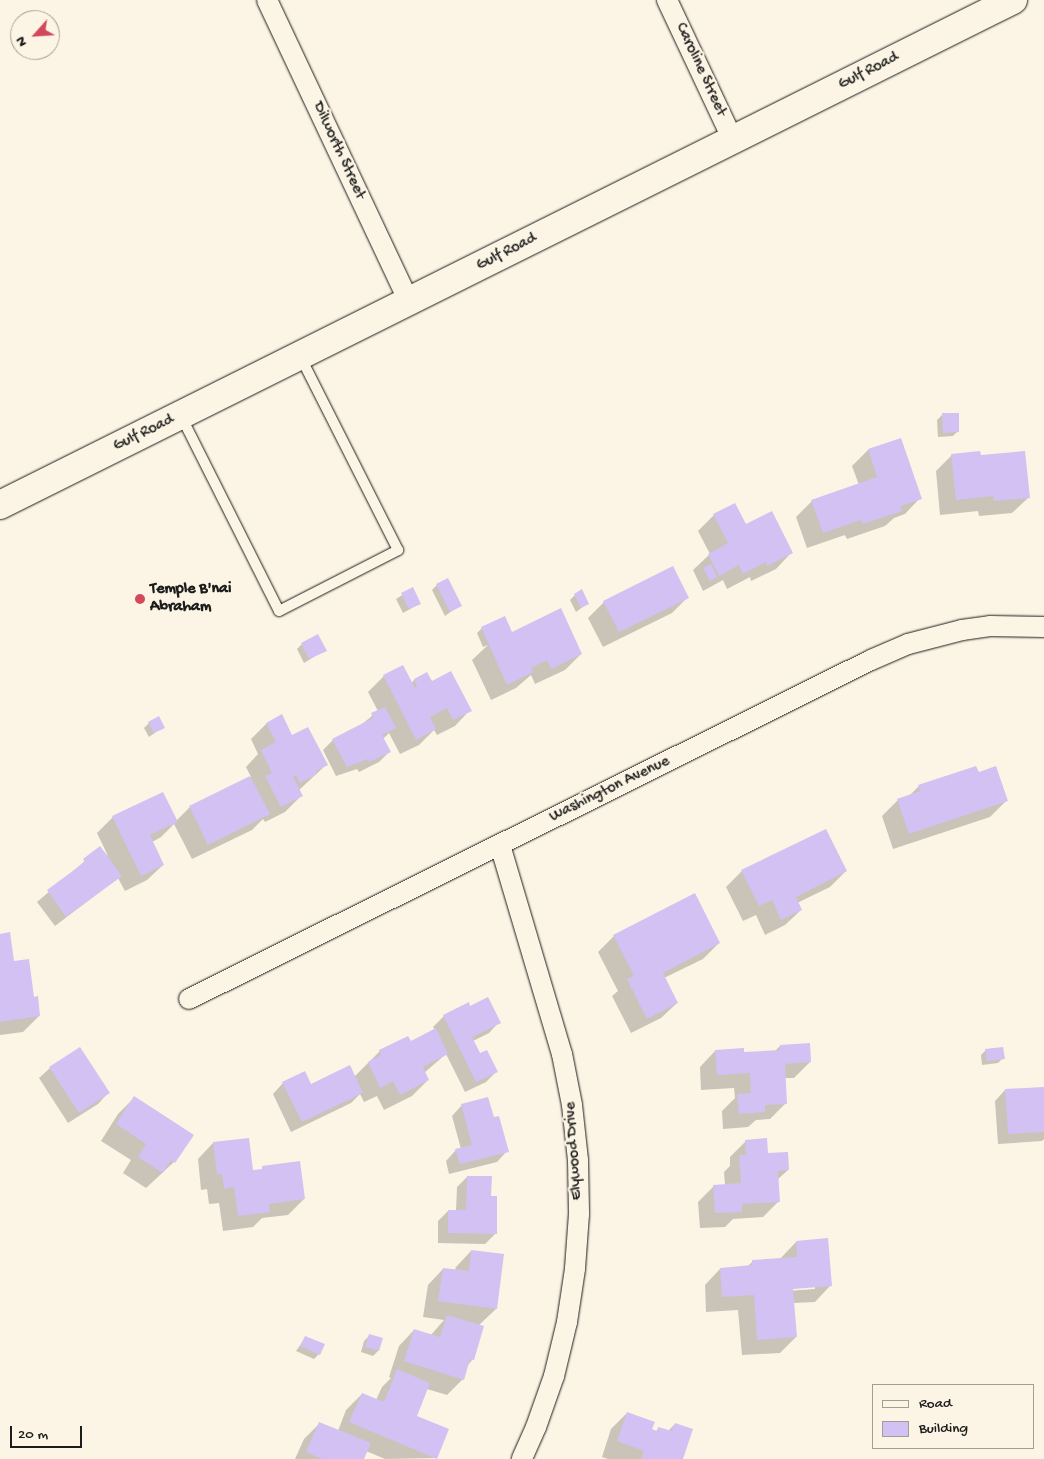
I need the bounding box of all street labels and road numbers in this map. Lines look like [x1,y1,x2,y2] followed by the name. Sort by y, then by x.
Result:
[670,20,730,120] street label: Caroline Street
[836,49,902,95] street label: Gulf Road
[307,99,369,203] street label: Dilworth Street
[474,230,540,276] street label: Gulf Road
[111,411,177,457] street label: Gulf Road
[547,753,673,827] street label: Washington Avenue
[562,1101,588,1201] street label: Elywood Drive

